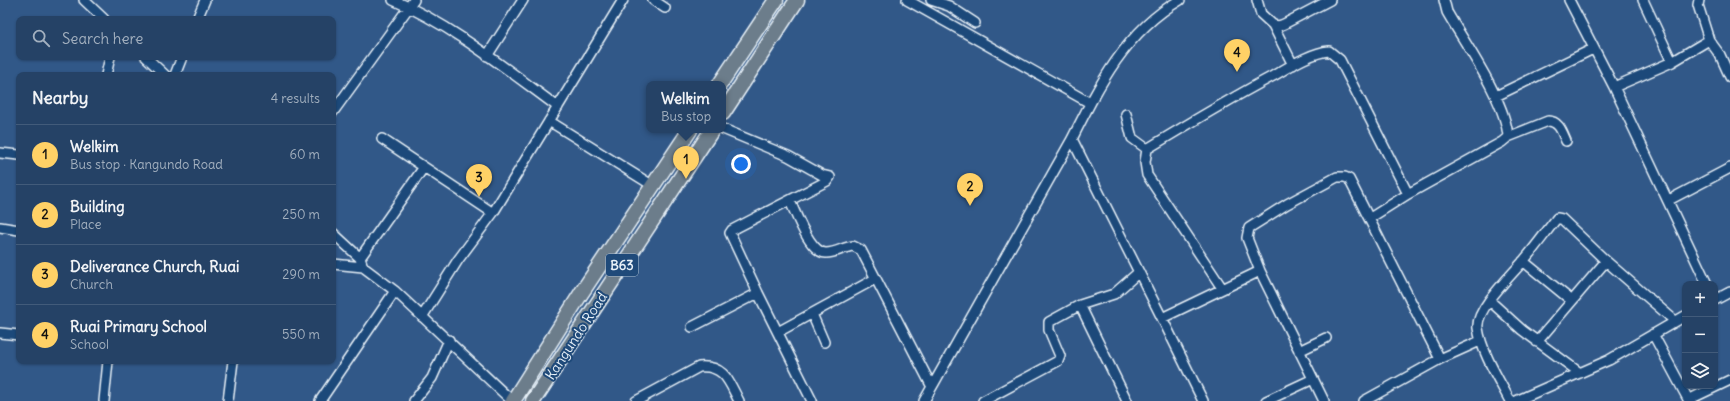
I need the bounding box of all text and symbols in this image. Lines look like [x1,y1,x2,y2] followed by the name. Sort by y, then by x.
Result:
[16,16,336,60] search box
[30,27,52,49] icon: search
[62,29,143,48] text: Search here
[1224,39,1250,72] pin: 4
[646,81,726,133] popup
[32,87,88,109] text: Nearby
[661,89,710,108] text: Welkim
[271,90,320,107] text: 4 results
[661,108,711,125] text: Bus stop
[70,137,119,156] text: Welkim
[42,146,48,163] text: 1
[289,146,320,163] text: 60 m
[673,146,699,179] pin: 1
[731,154,751,174] your location
[70,156,223,173] text: Bus stop · Kangundo Road
[466,164,492,197] pin: 3
[957,173,983,206] pin: 2
[70,197,125,216] text: Building
[41,206,49,223] text: 2
[282,206,320,223] text: 250 m
[70,216,101,233] text: Place
[606,254,638,276] road number: B63
[70,257,239,276] text: Deliverance Church, Ruai
[41,266,49,283] text: 3
[282,266,320,283] text: 290 m
[70,276,113,293] text: Church
[1682,281,1718,389] map controls
[1682,281,1718,317] button: +
[541,289,611,383] street label: Kangundo Road
[70,317,207,336] text: Ruai Primary School
[1682,317,1718,353] button: −
[41,326,49,343] text: 4
[282,326,320,343] text: 550 m
[70,336,109,353] text: School
[1682,353,1718,389] button: layers

